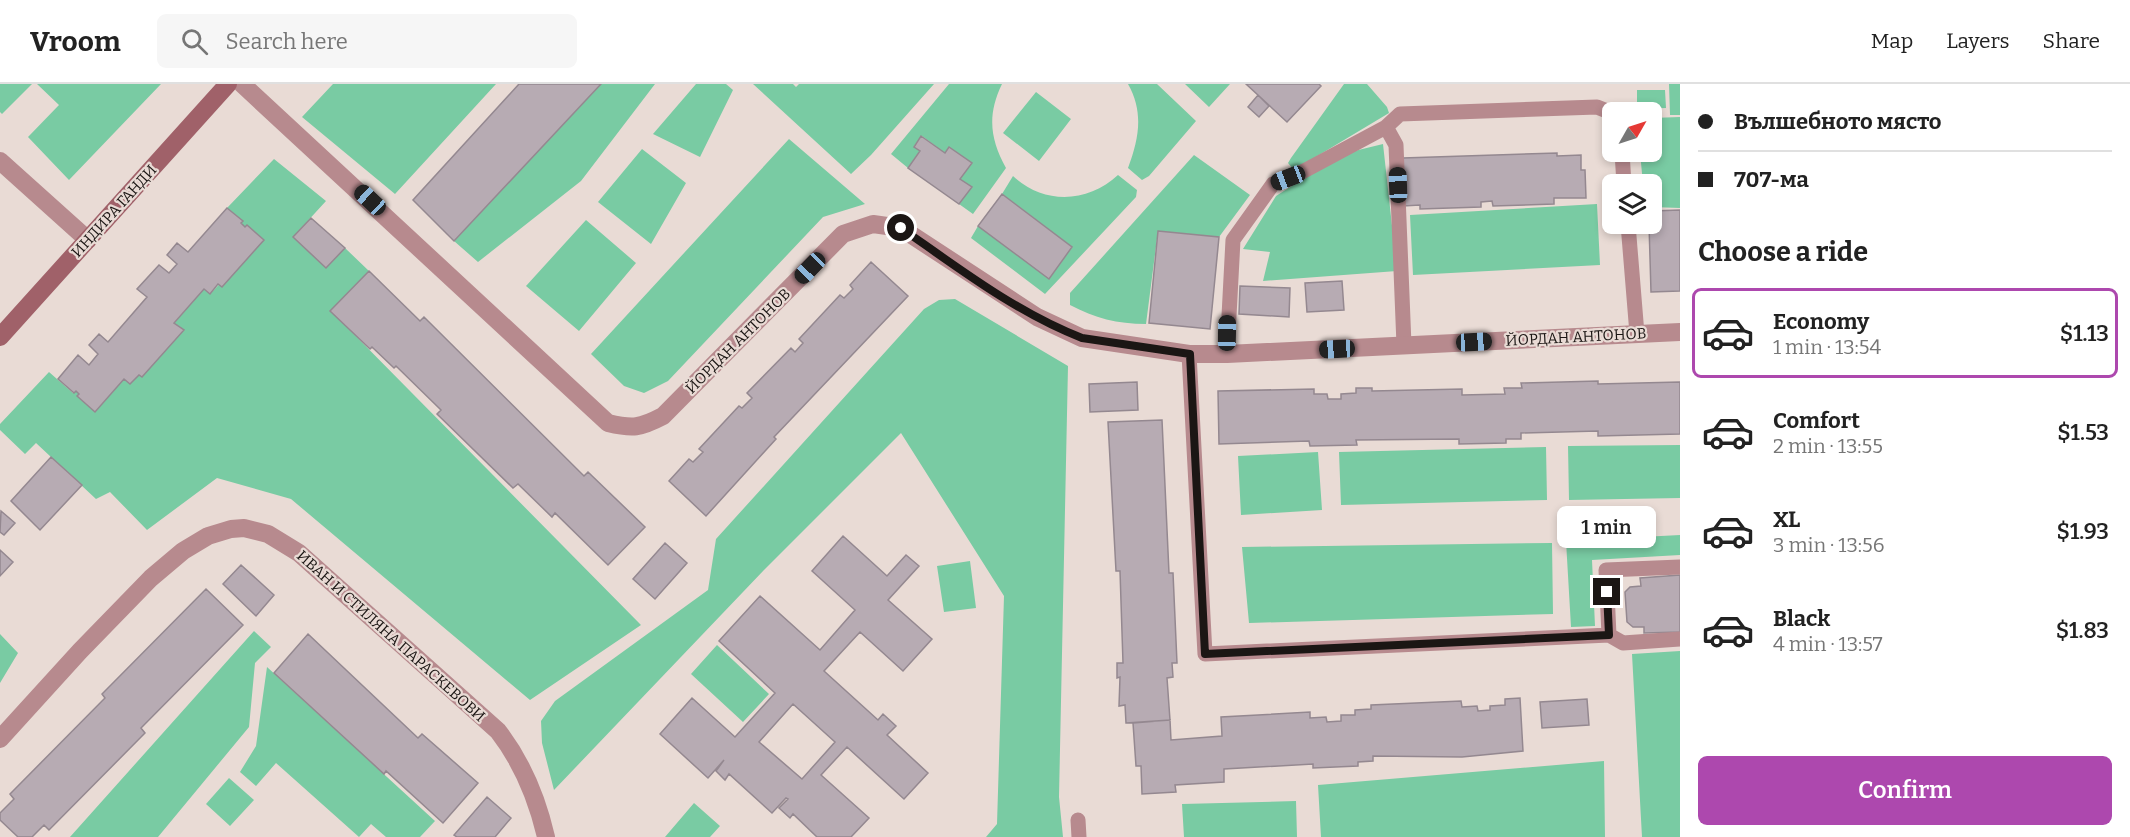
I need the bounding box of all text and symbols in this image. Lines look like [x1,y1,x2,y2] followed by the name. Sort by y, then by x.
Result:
[157,14,577,68] search box
[30,25,121,58] text: Vroom
[178,25,211,58] icon: search
[226,28,348,55] text: Search here
[1871,28,1913,54] text: Map
[1946,28,2010,54] text: Layers
[2043,28,2100,54] text: Share
[1602,102,1662,162] north arrow
[1602,102,1662,234] map controls
[1734,108,1942,135] text: Вълшебното място
[68,161,160,261] street label: ИНДИРА ГАНДИ
[1268,163,1308,193] car
[1734,166,1809,193] text: 707-ма
[1388,167,1408,203] car
[1602,174,1662,234] button: layers
[351,181,389,219] car
[887,214,914,241] route start
[1698,236,1868,268] text: Choose a ride
[791,249,829,287] car
[682,285,794,397] street label: ЙОРДАН АНТОНОВ
[1701,306,1755,360] icon: car
[1773,308,1869,335] text: Economy
[1218,315,1236,351] car
[2060,320,2109,347] text: $1.13
[1505,324,1647,350] street label: ЙОРДАН АНТОНОВ
[1456,332,1492,352] car
[1773,335,1881,359] text: 1 min · 13:54
[1319,339,1355,359] car
[1701,405,1755,459] icon: car
[1773,407,1860,434] text: Comfort
[2057,419,2109,446] text: $1.53
[1773,434,1883,458] text: 2 min · 13:55
[1701,504,1755,558] icon: car
[1558,505,1656,547] callout: 1 min
[1773,506,1800,533] text: XL
[1581,515,1632,539] text: 1 min
[2057,518,2109,545] text: $1.93
[1773,533,1884,557] text: 3 min · 13:56
[293,547,489,725] street label: ИВАН И СТИЛЯНА ПАРАСКЕВОВИ
[1593,578,1620,605] route end
[1701,603,1755,657] icon: car
[1773,605,1830,632] text: Black
[2056,617,2109,644] text: $1.83
[1773,632,1883,656] text: 4 min · 13:57
[1698,756,2112,825] button: Confirm

